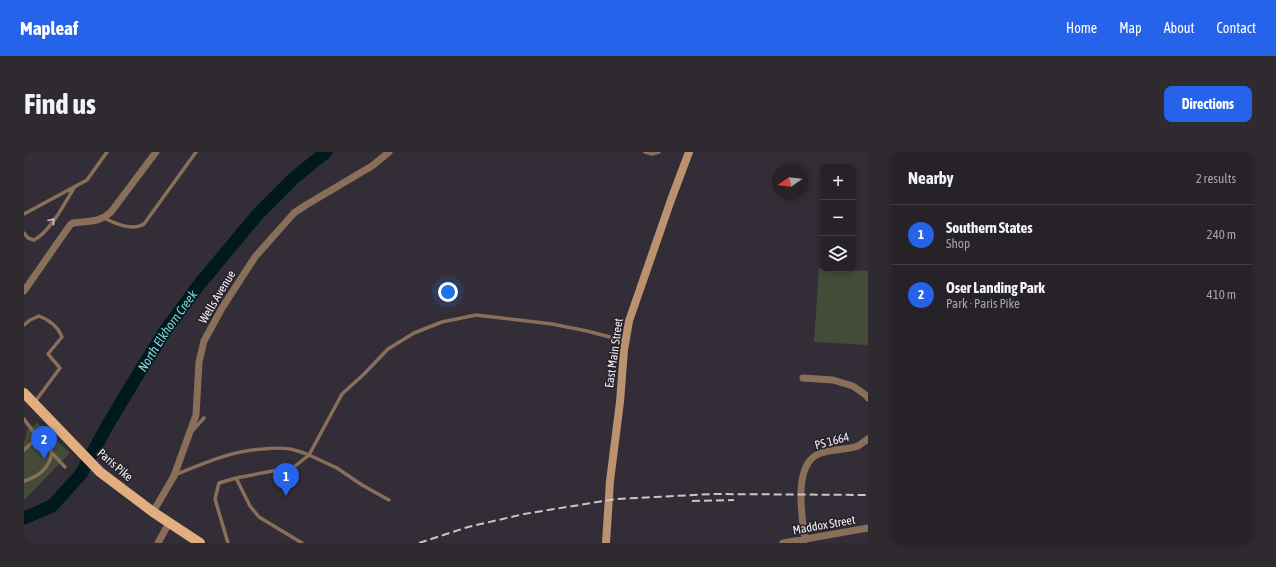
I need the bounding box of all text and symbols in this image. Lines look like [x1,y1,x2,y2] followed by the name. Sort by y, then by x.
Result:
[20,17,78,39] text: Mapleaf
[1066,20,1097,36] text: Home
[1119,20,1142,36] text: Map
[1164,20,1195,36] text: About
[1217,20,1256,36] text: Contact
[1164,86,1252,122] button: Directions
[24,88,96,120] text: Find us
[772,164,808,200] north arrow
[820,164,856,272] map controls
[820,164,856,200] button: +
[908,168,954,188] text: Nearby
[1196,171,1236,186] text: 2 results
[820,200,856,236] button: −
[48,219,55,226] one-way arrow
[946,219,1033,236] text: Southern States
[918,227,924,242] text: 1
[1207,227,1236,242] text: 240 m
[820,236,856,272] button: layers
[946,236,970,251] text: Shop
[196,268,238,326] street label: Wells Avenue
[946,279,1045,296] text: Oser Landing Park
[438,282,458,302] your location
[135,287,201,374] water label: North Elkhorn Creek
[918,287,924,302] text: 2
[1207,287,1236,302] text: 410 m
[946,296,1020,311] text: Park · Paris Pike
[602,317,626,389] street label: East Main Street
[31,426,57,459] pin: 2
[813,430,851,452] street label: PS 1664
[94,446,136,484] street label: Paris Pike
[273,463,299,496] pin: 1
[792,513,857,537] street label: Maddox Street

